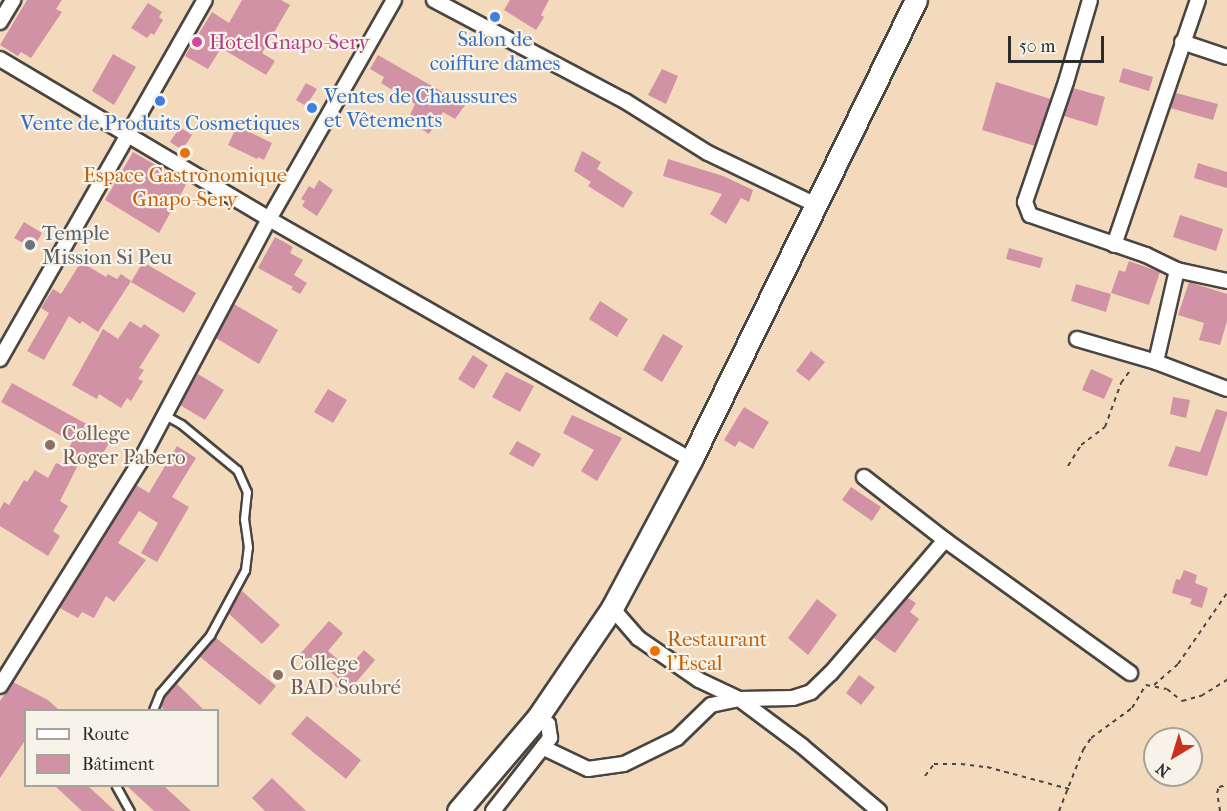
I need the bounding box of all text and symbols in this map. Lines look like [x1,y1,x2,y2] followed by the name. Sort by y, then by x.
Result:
[488,10,502,24] marker: Salon de coiffure dames
[1011,24,1107,62] scale bar
[430,26,560,76] place label: Salon de coiffure dames
[209,29,370,55] place label: Hotel Gnapo-Sery
[190,35,204,49] marker: Hotel Gnapo-Sery
[1019,36,1055,57] text: 50 m
[324,83,517,133] place label: Ventes de Chaussures et Vêtements
[153,94,167,108] marker: Vente de Produits Cosmetiques
[305,101,319,115] marker: Ventes de Chaussures et Vêtements
[20,110,300,136] place label: Vente de Produits Cosmetiques
[178,146,192,160] marker: Espace Gastronomique Gnapo-Sery
[83,162,287,212] place label: Espace Gastronomique Gnapo-Sery
[42,220,172,270] place label: Temple Mission Si Peu
[23,238,37,252] marker: Temple Mission Si Peu
[62,420,186,470] place label: College Roger Pabero
[43,438,57,452] marker: College Roger Pabero
[667,626,767,676] place label: Restaurant l'Escal
[648,644,662,658] marker: Restaurant l'Escal
[290,650,401,700] place label: College BAD Soubré
[271,668,285,682] marker: College BAD Soubré
[24,709,219,787] legend
[82,724,129,745] text: Route
[1143,727,1203,787] north arrow
[82,754,154,775] text: Bâtiment
[1152,759,1173,781] text: N

